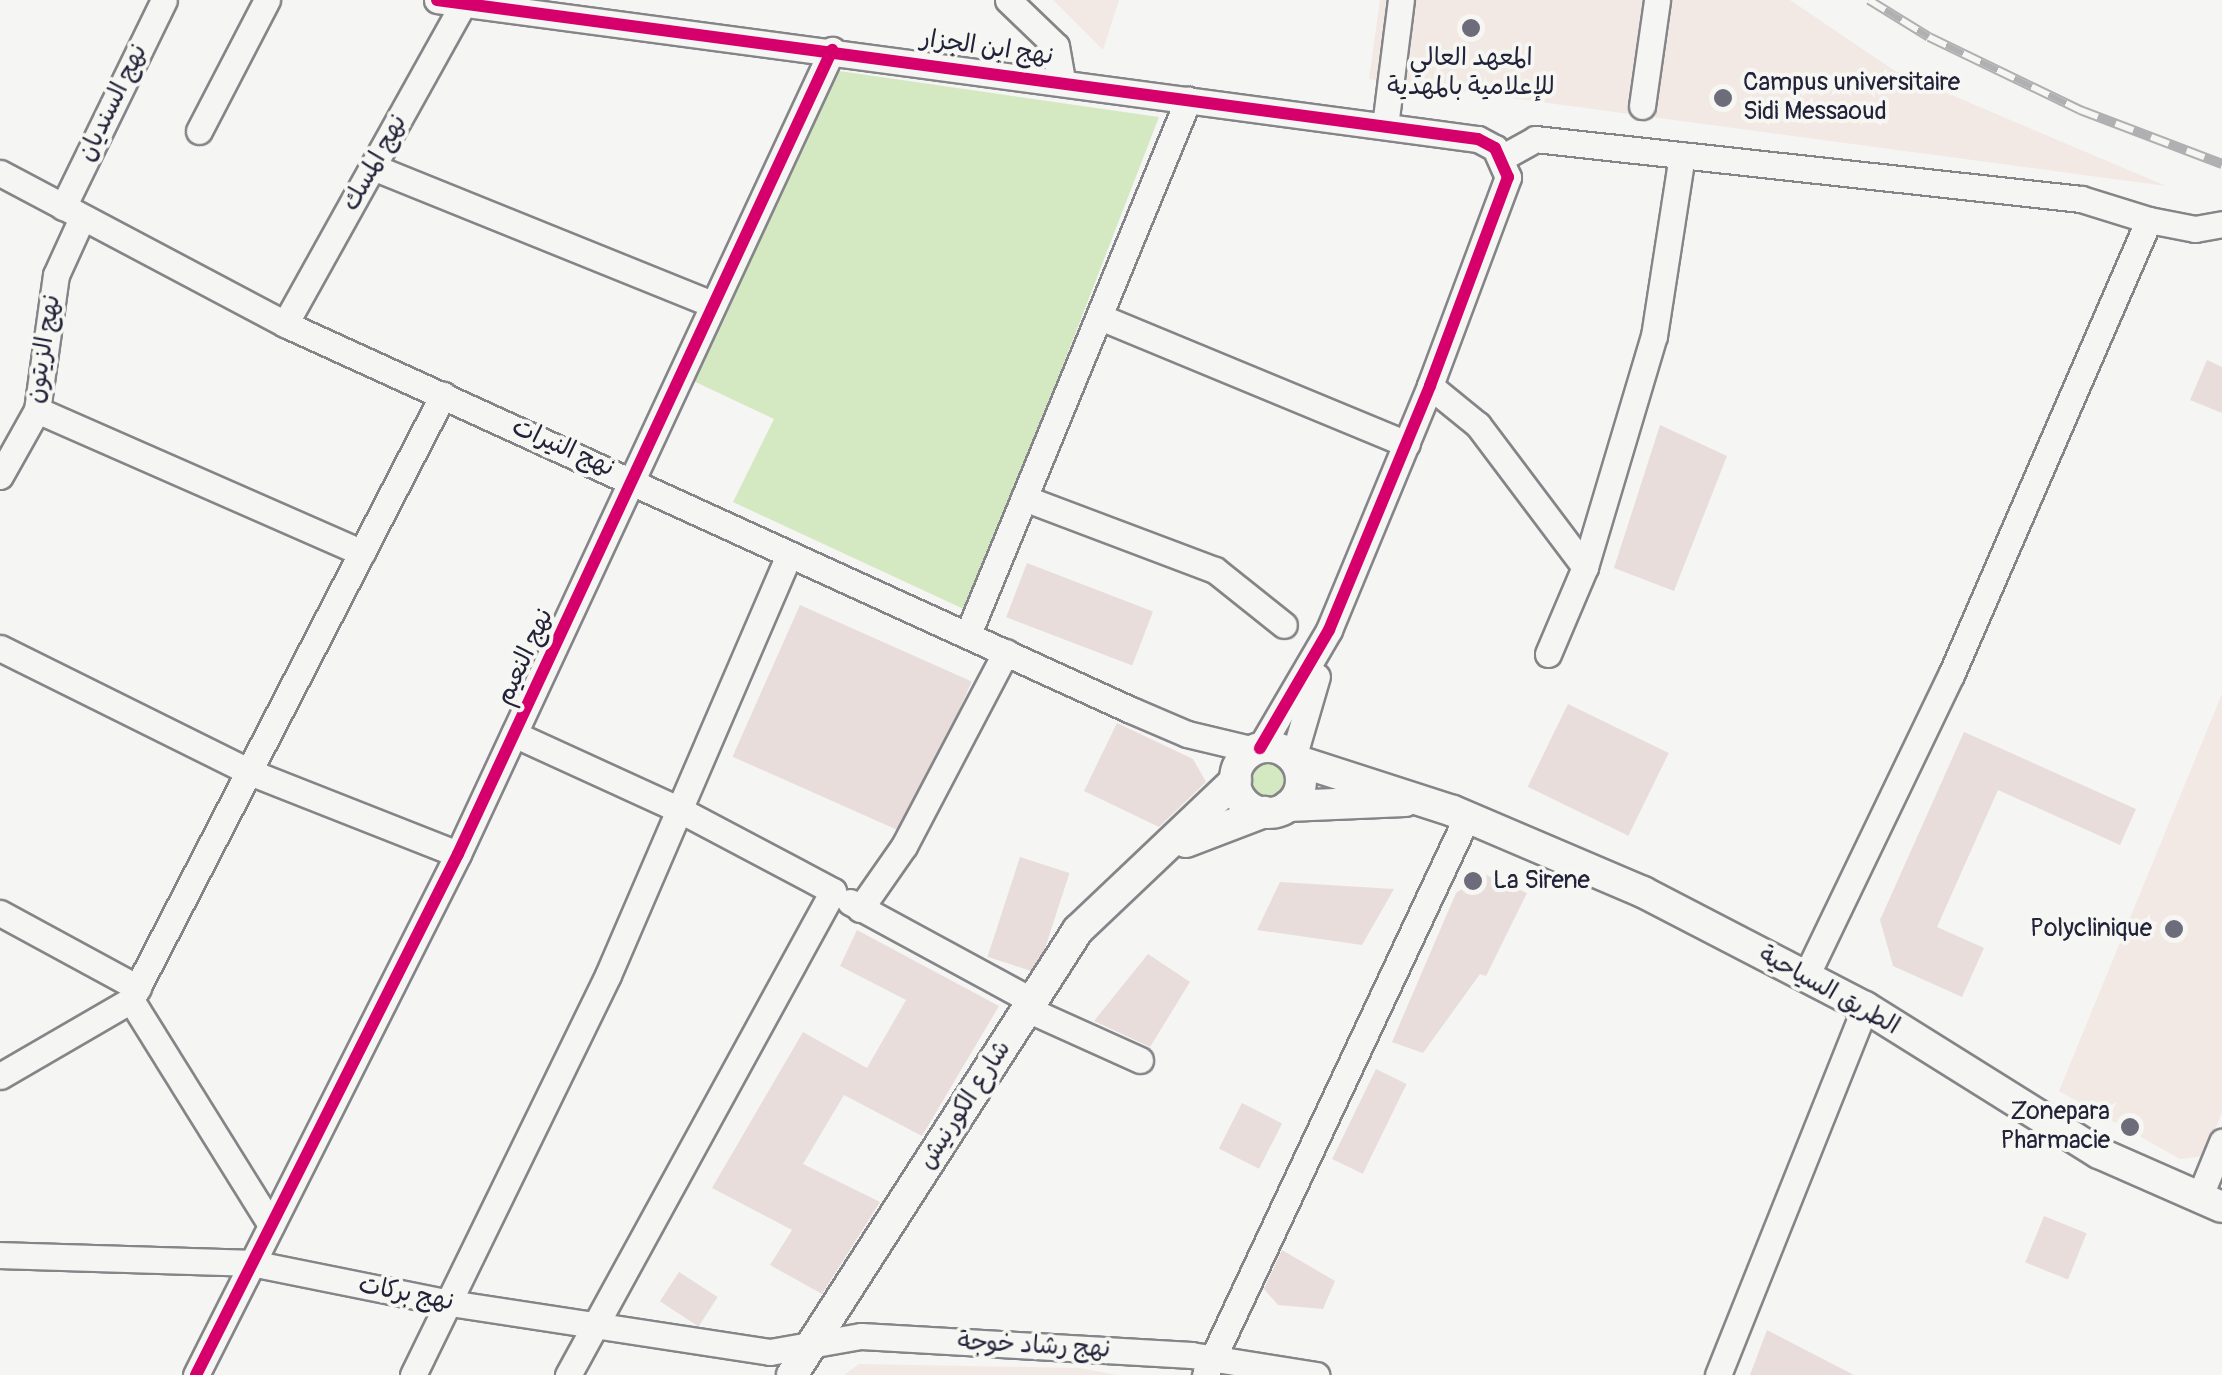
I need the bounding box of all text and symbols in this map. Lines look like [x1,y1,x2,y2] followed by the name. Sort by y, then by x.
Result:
[1460,17,1482,39] marker: المعهد العالي للإعلامية بالمهدية
[919,24,1055,72] street label: نهج ابن الجزار
[72,40,154,166] street label: نهج السنديان
[1387,44,1555,103] place label: المعهد العالي للإعلامية بالمهدية
[1743,69,1960,128] place label: Campus universitaire Sidi Messaoud
[1712,87,1734,109] marker: Campus universitaire Sidi Messaoud
[336,110,414,216] street label: نهج المسك
[21,293,67,405] street label: نهج الزيتون
[507,412,619,484] street label: نهج النيرات
[490,604,560,710] street label: نهج النعيم
[1493,866,1590,896] place label: La Sirene
[1462,870,1484,892] marker: La Sirene
[2030,914,2152,944] place label: Polyclinique
[2161,916,2187,942] marker: Polyclinique
[1753,940,1905,1042] street label: الطريق السياحية
[912,1035,1018,1175] street label: شارع الكورنيش
[2001,1098,2110,1157] place label: Zonepara Pharmacie
[2119,1116,2141,1138] marker: Zonepara Pharmacie
[356,1270,456,1318] street label: نهج بركات
[957,1327,1111,1365] street label: نهج رشاد خوجة

